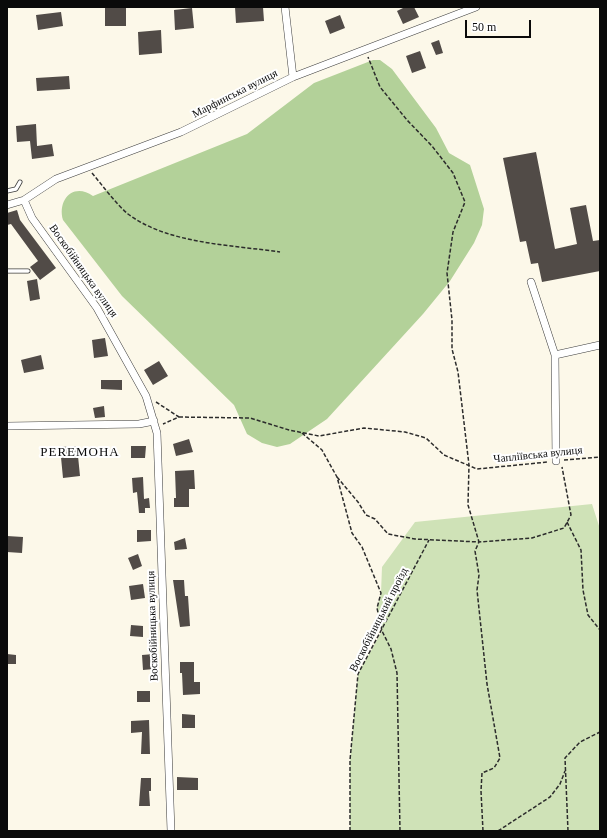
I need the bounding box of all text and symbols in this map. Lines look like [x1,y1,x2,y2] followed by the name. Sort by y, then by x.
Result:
[467,12,533,38] scale bar
[472,20,496,34] text: 50 m
[190,67,280,121] street label: Марфинська вулиця
[46,222,120,320] street label: Воскобійницька вулиця
[493,444,583,466] street label: Чапліївська вулиця
[40,445,120,461] district label: PEREMOHA
[347,566,411,674] street label: Воскобійницький проїзд
[144,571,162,681] street label: Воскобійницька вулиця

